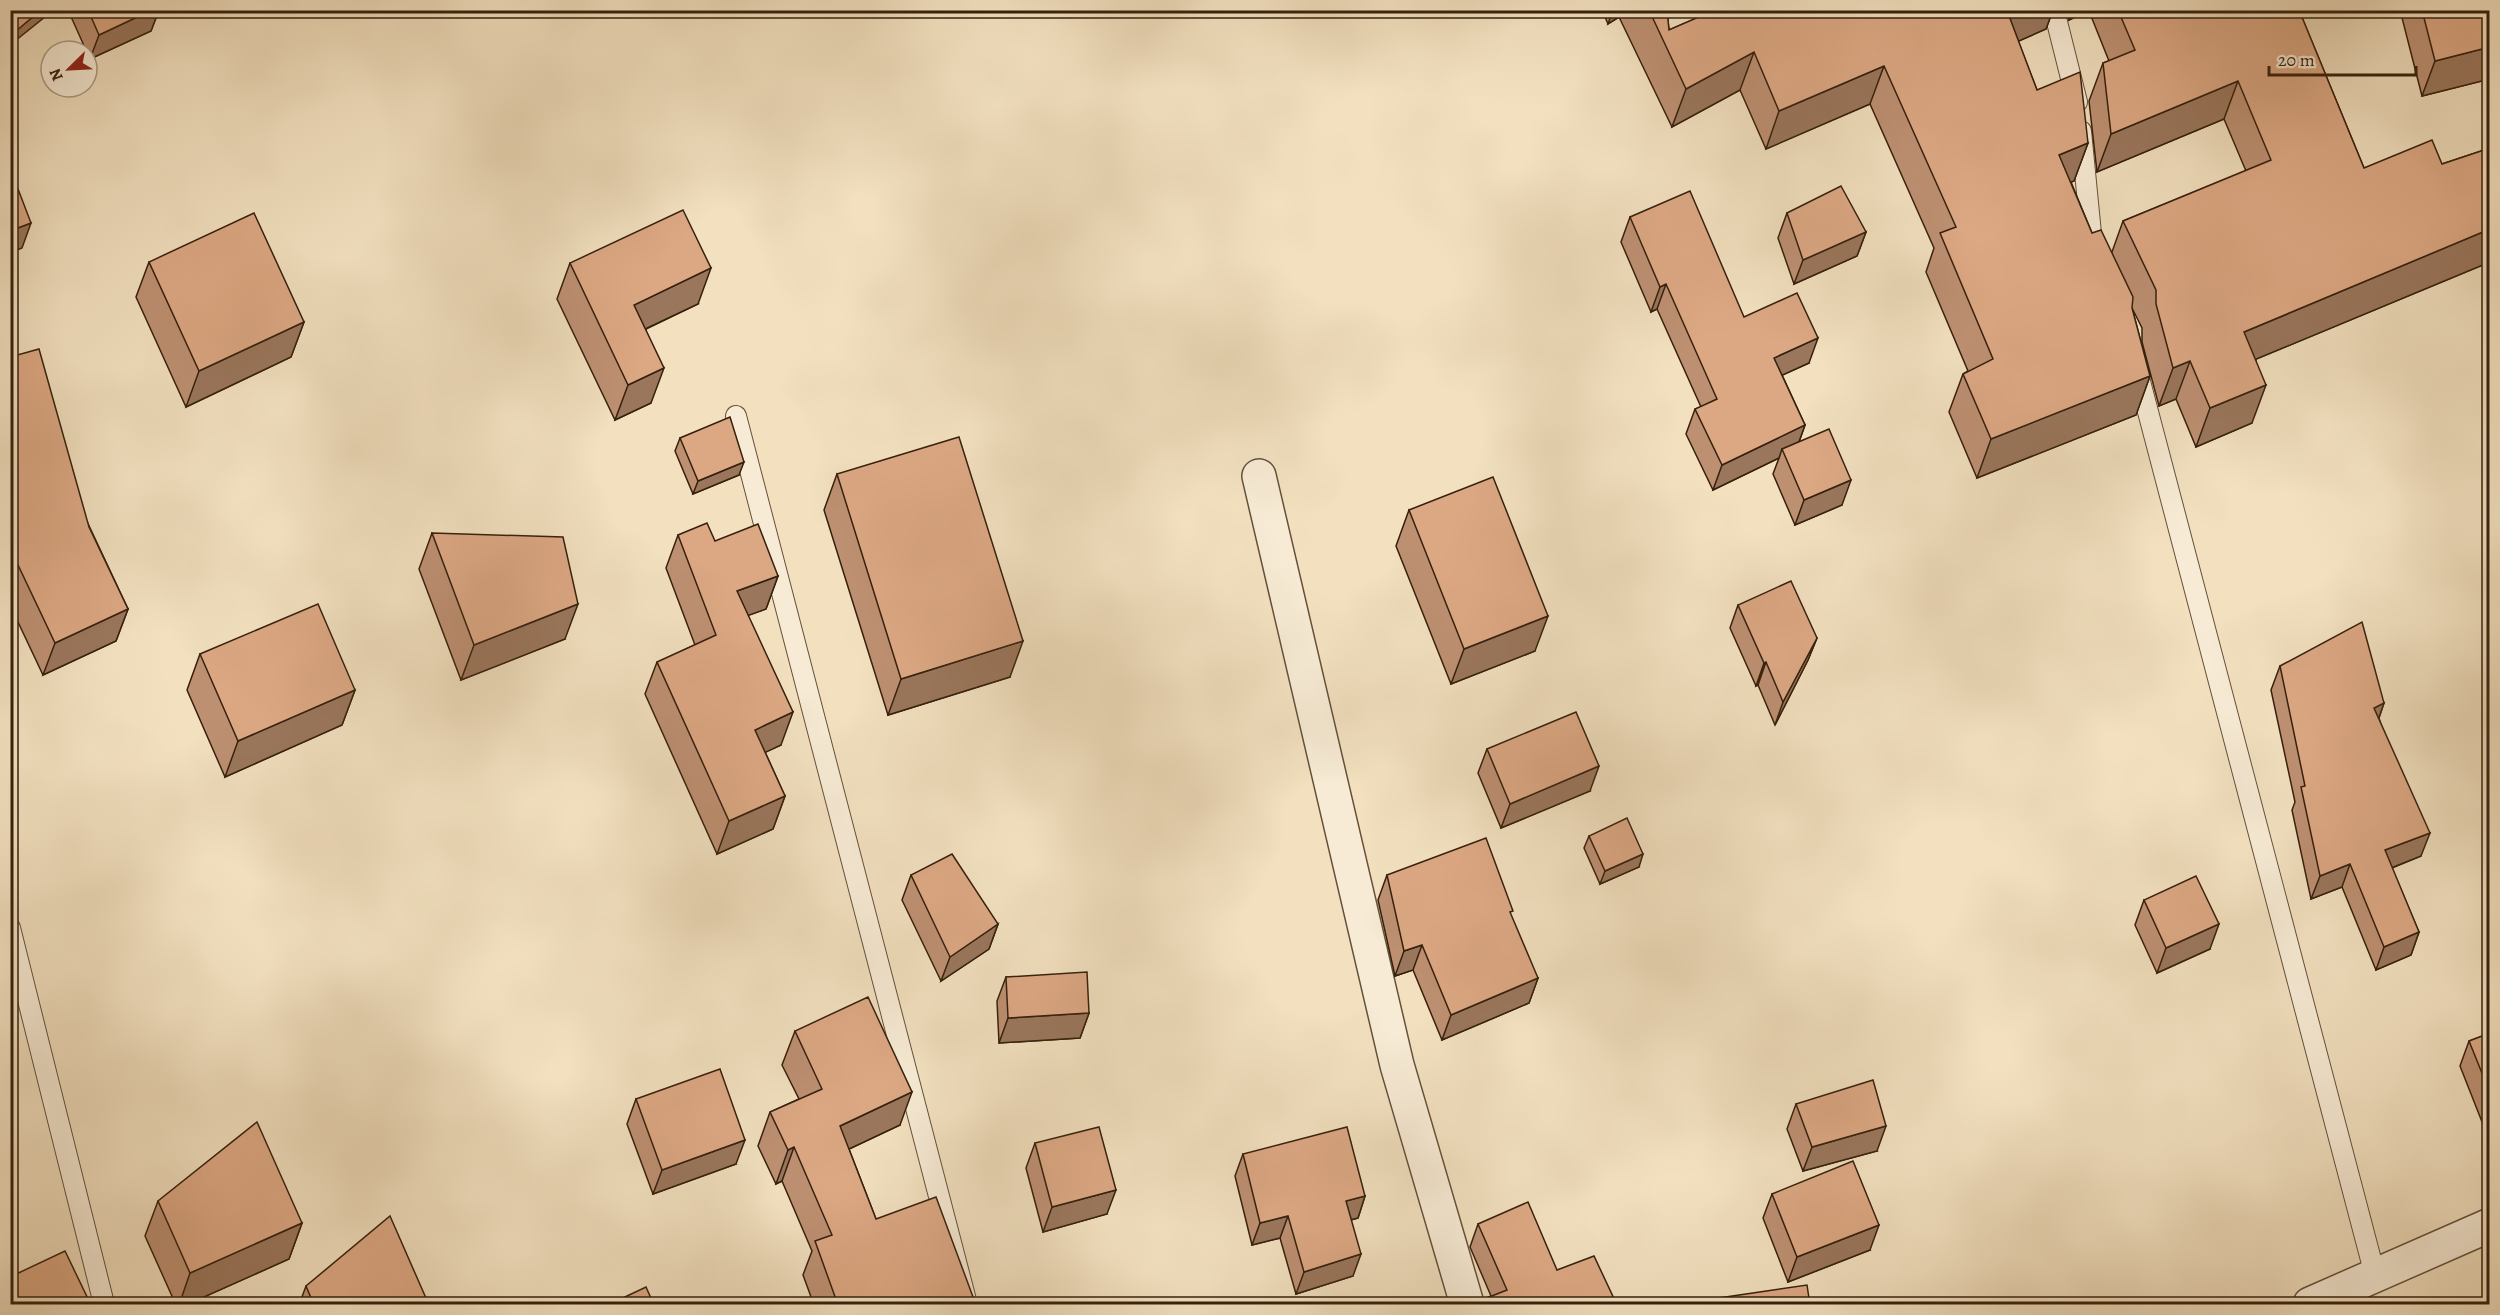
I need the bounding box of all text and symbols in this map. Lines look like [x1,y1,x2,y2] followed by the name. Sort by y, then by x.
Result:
[39,39,99,99] north arrow
[2269,39,2416,77] scale bar
[2278,48,2315,72] text: 20 m
[44,65,69,84] text: N

